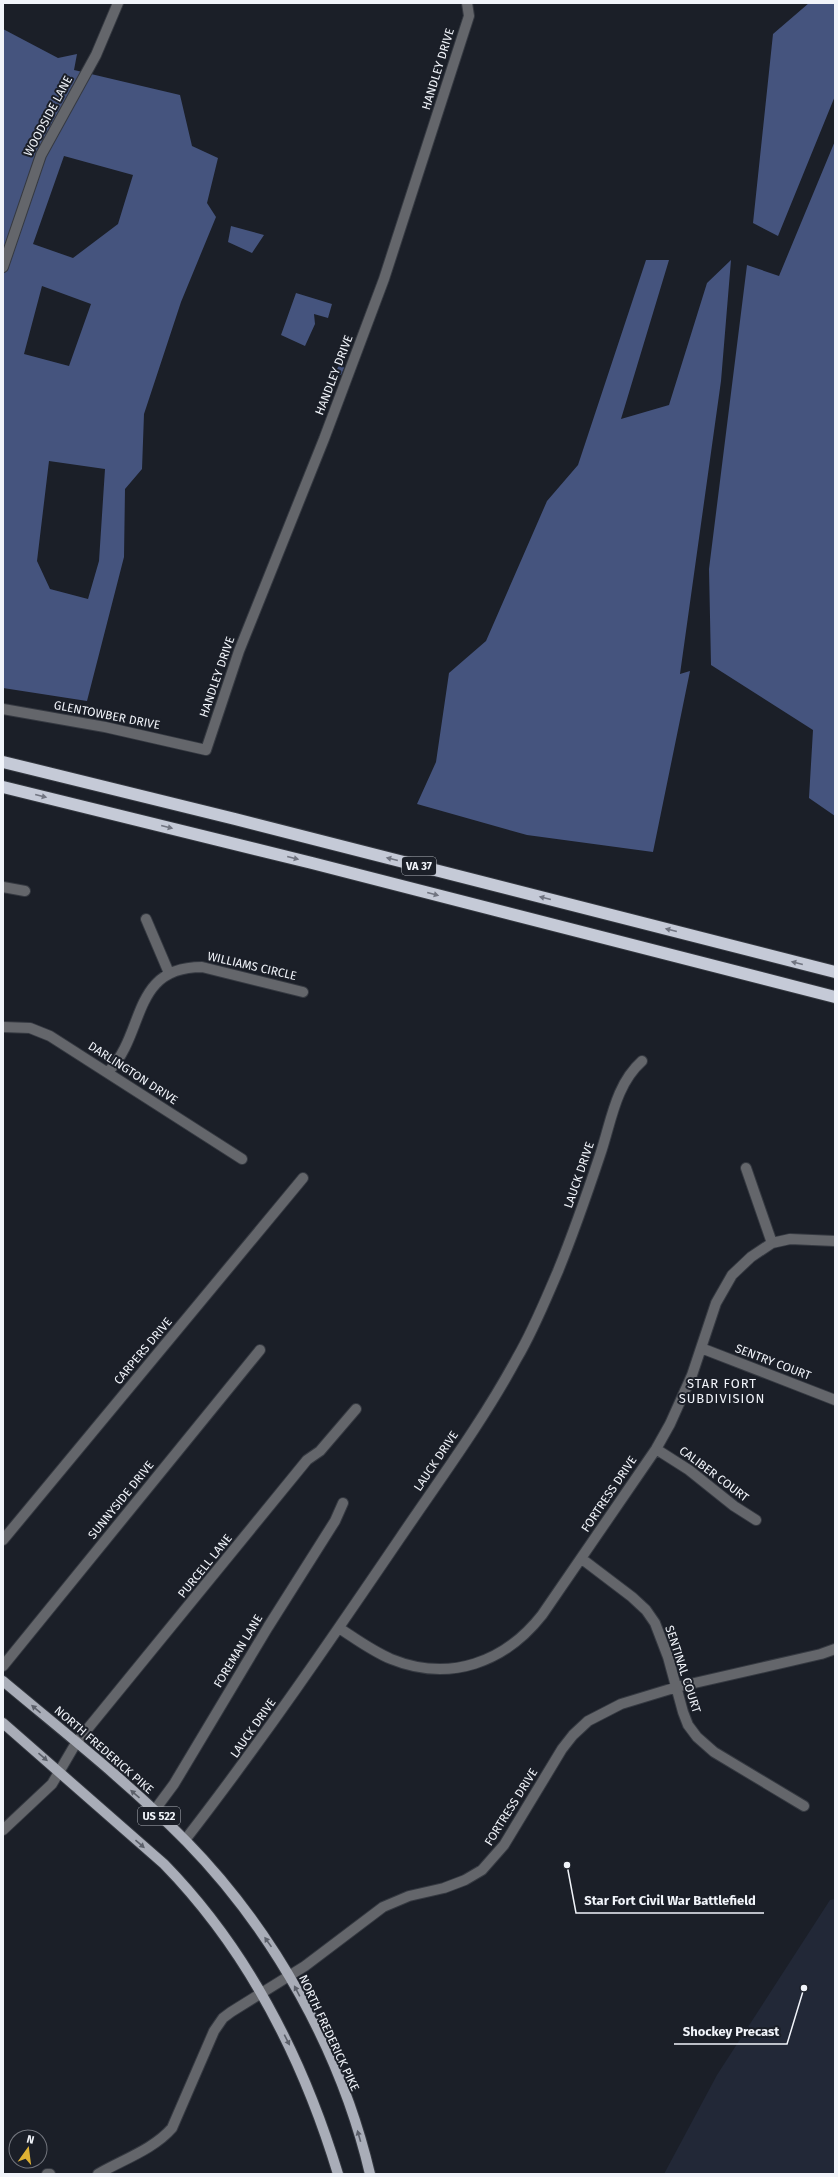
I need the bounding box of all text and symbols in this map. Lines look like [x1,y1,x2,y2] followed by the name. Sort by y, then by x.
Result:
[419,26,457,112] street label: HANDLEY DRIVE
[21,73,75,159] street label: WOODSIDE LANE
[312,333,356,417] street label: HANDLEY DRIVE
[197,635,237,719] street label: HANDLEY DRIVE
[53,698,161,732] street label: GLENTOWBER DRIVE
[35,793,47,799] one-way arrow
[161,824,174,830] one-way arrow
[288,855,300,861] one-way arrow
[386,855,399,861] one-way arrow
[402,857,436,875] road number: VA 37
[427,891,439,897] one-way arrow
[539,895,551,901] one-way arrow
[665,927,677,933] one-way arrow
[206,949,298,983] street label: WILLIAMS CIRCLE
[791,959,803,965] one-way arrow
[86,1039,180,1107] street label: DARLINGTON DRIVE
[561,1140,597,1210] street label: LAUCK DRIVE
[111,1315,175,1387] street label: CARPERS DRIVE
[733,1341,814,1383] street label: SENTRY COURT
[679,1376,765,1406] district label: STAR FORT SUBDIVISION
[411,1428,461,1494] street label: LAUCK DRIVE
[677,1443,752,1505] street label: CALIBER COURT
[578,1453,640,1535] street label: FORTRESS DRIVE
[85,1458,157,1542] street label: SUNNYSIDE DRIVE
[175,1531,235,1601] street label: PURCELL LANE
[211,1612,265,1690] street label: FOREMAN LANE
[662,1624,704,1715] street label: SENTINAL COURT
[227,1696,279,1760] street label: LAUCK DRIVE
[52,1703,156,1797] street label: NORTH FREDERICK PIKE
[31,1704,42,1713] one-way arrow
[38,1753,48,1762] one-way arrow
[482,1766,540,1848] street label: FORTRESS DRIVE
[130,1789,140,1798] one-way arrow
[138,1807,180,1825] road number: US 522
[135,1839,146,1848] one-way arrow
[576,1888,764,1913] callout: Star Fort Civil War Battlefield
[584,1893,756,1908] text: Star Fort Civil War Battlefield
[264,1937,272,1948] one-way arrow
[296,1973,362,2093] street label: NORTH FREDERICK PIKE
[294,1985,300,1997] one-way arrow
[674,2019,787,2044] callout: Shockey Precast
[683,2024,780,2039] text: Shockey Precast
[283,2034,290,2046] one-way arrow
[8,2129,48,2169] north arrow
[356,2130,362,2142] one-way arrow
[25,2133,35,2147] text: N

